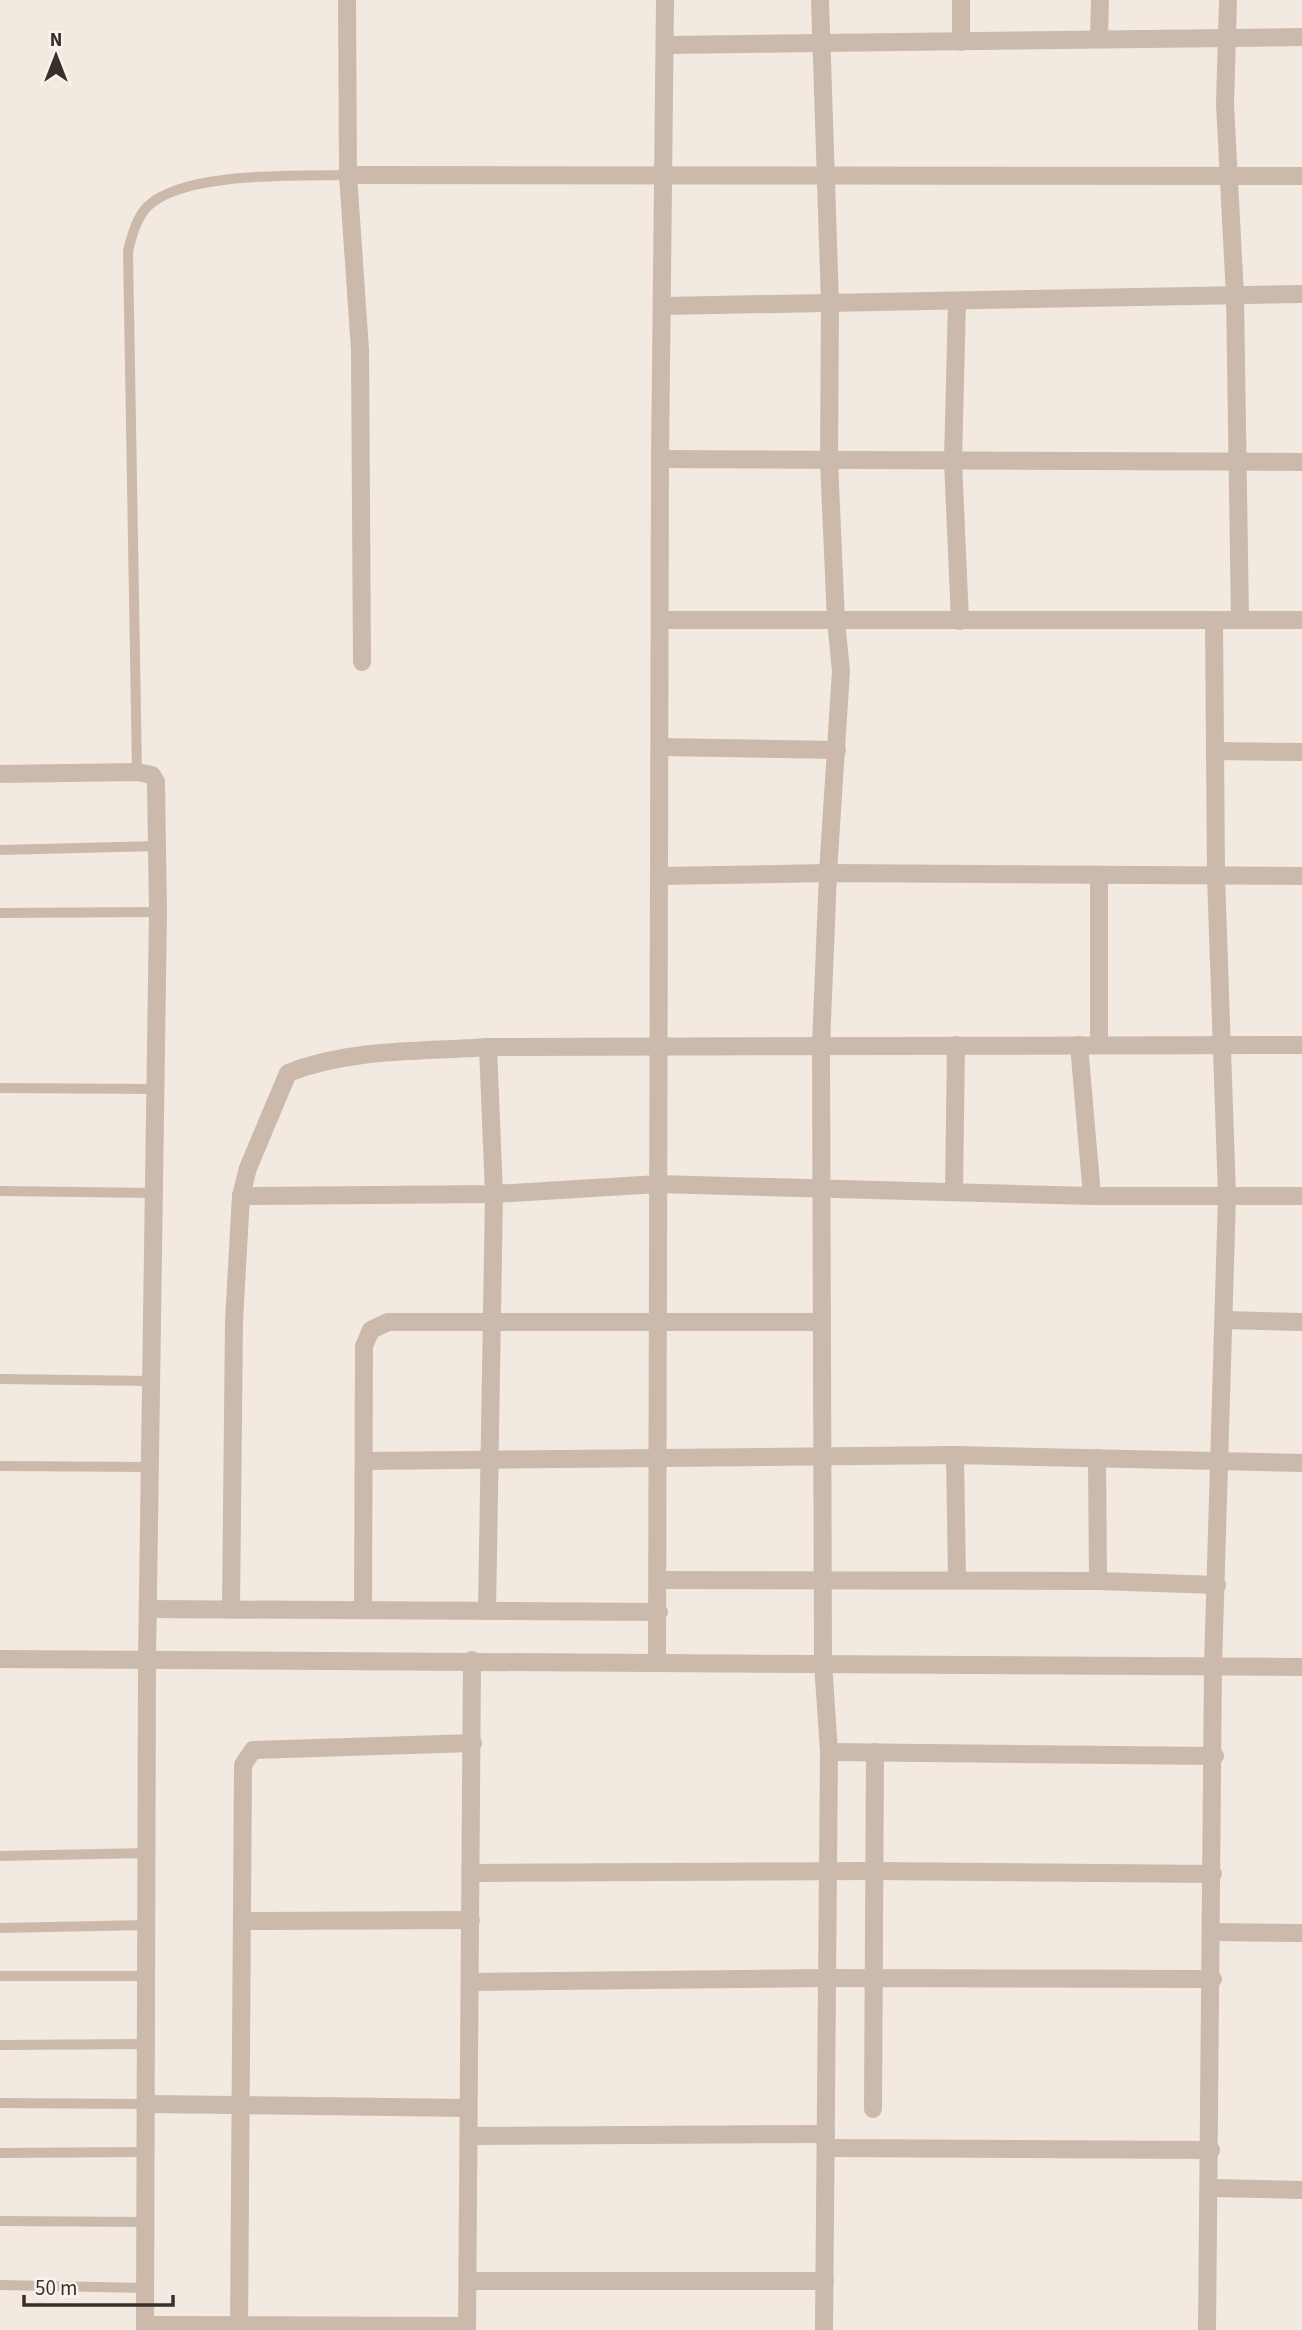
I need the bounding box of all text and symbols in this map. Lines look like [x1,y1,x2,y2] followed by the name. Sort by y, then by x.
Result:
[21,21,91,91] north arrow
[50,27,62,54] text: N
[24,2264,173,2308] scale bar
[35,2273,77,2303] text: 50 m

